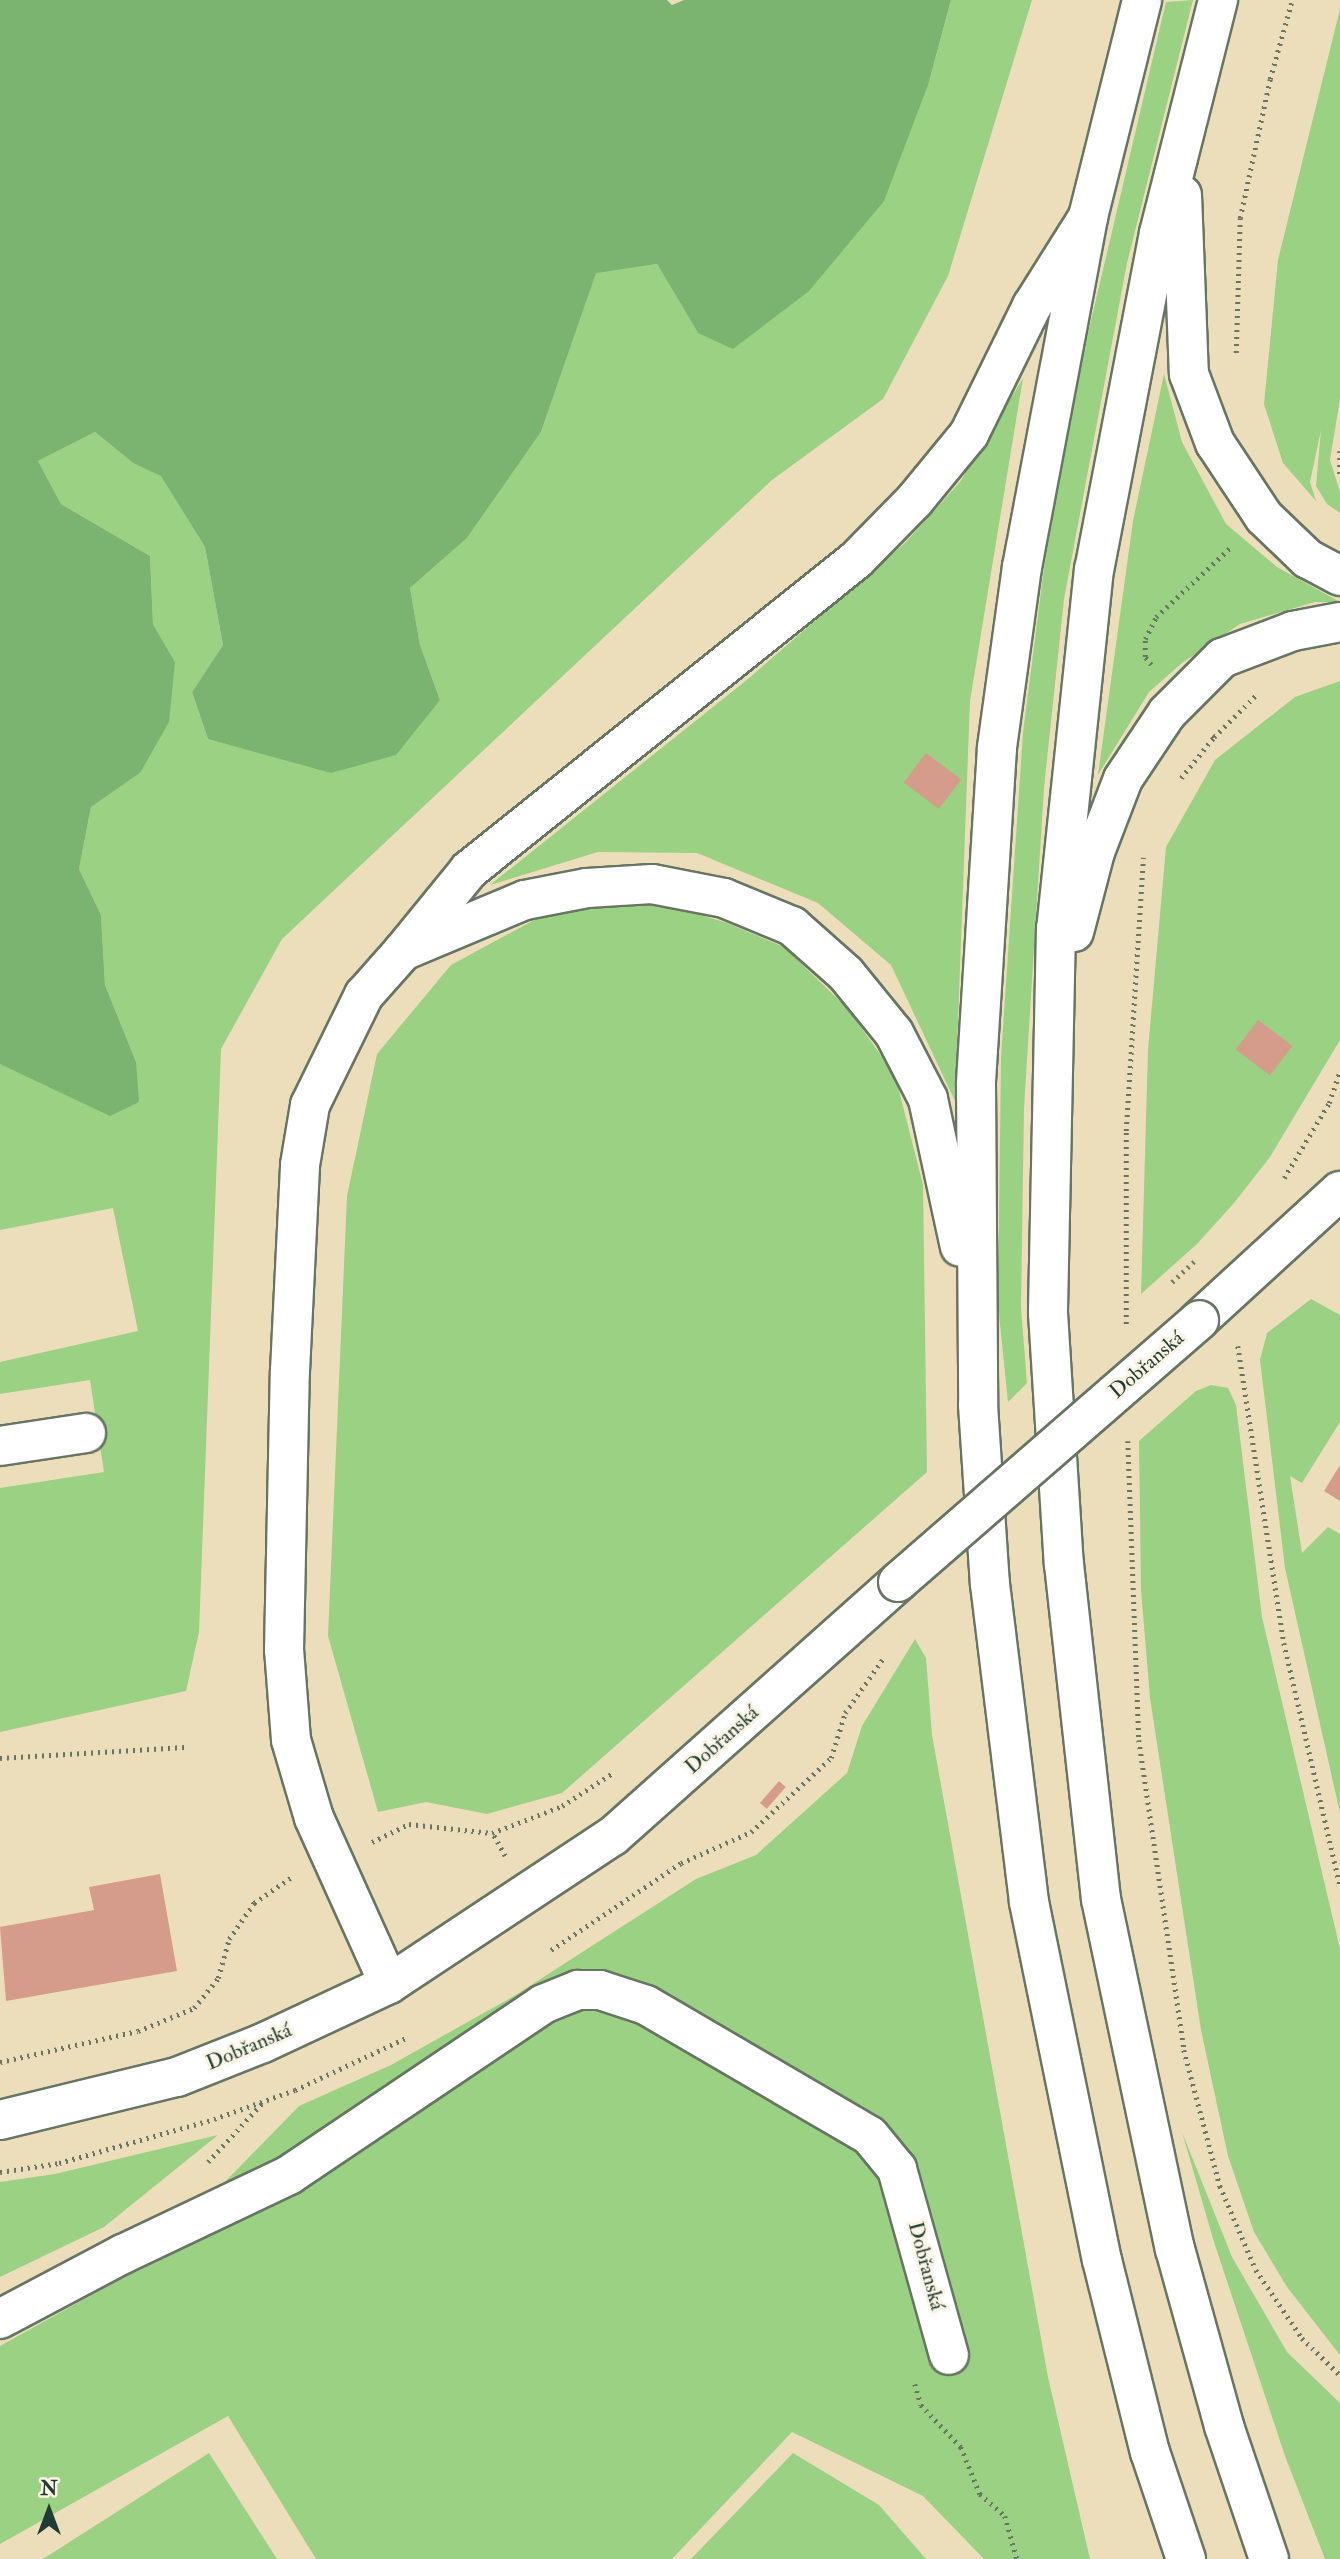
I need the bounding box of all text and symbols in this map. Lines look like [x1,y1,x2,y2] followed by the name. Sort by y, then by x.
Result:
[1105,1326,1189,1404] street label: Dobřanská
[680,1700,764,1780] street label: Dobřanská
[202,2018,296,2076] street label: Dobřanská
[902,2219,950,2313] street label: Dobřanská
[14,2475,84,2545] north arrow
[40,2477,58,2501] text: N

